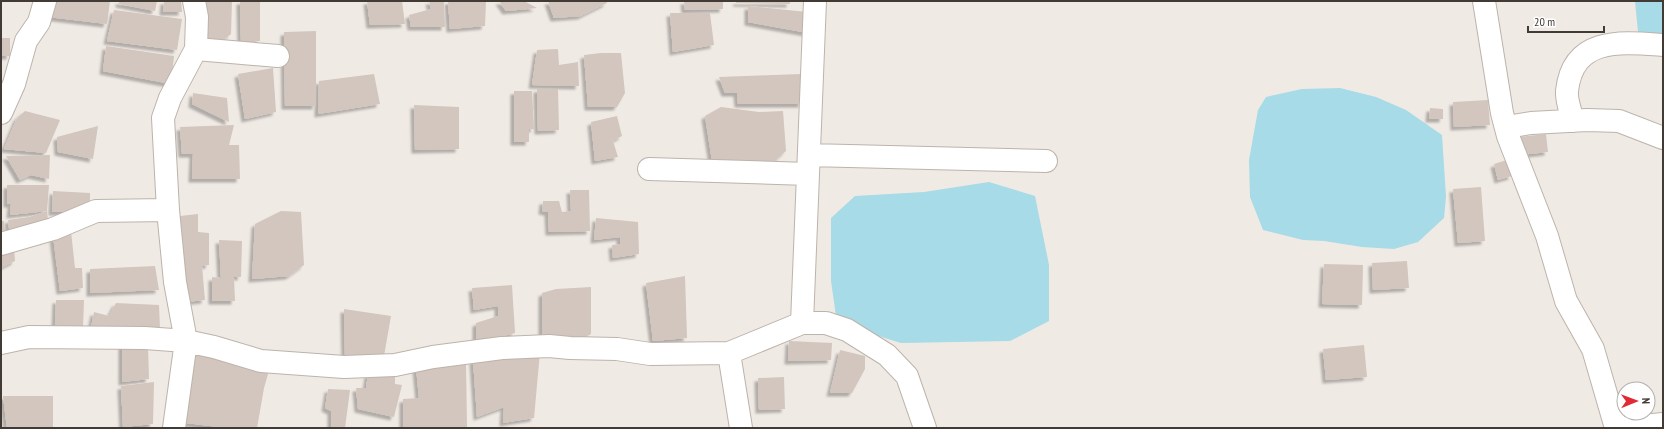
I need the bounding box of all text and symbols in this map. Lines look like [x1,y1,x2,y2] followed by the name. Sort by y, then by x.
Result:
[1528,8,1604,34] scale bar
[1534,14,1555,29] text: 20 m
[1616,381,1656,421] north arrow
[1639,398,1653,404] text: N

